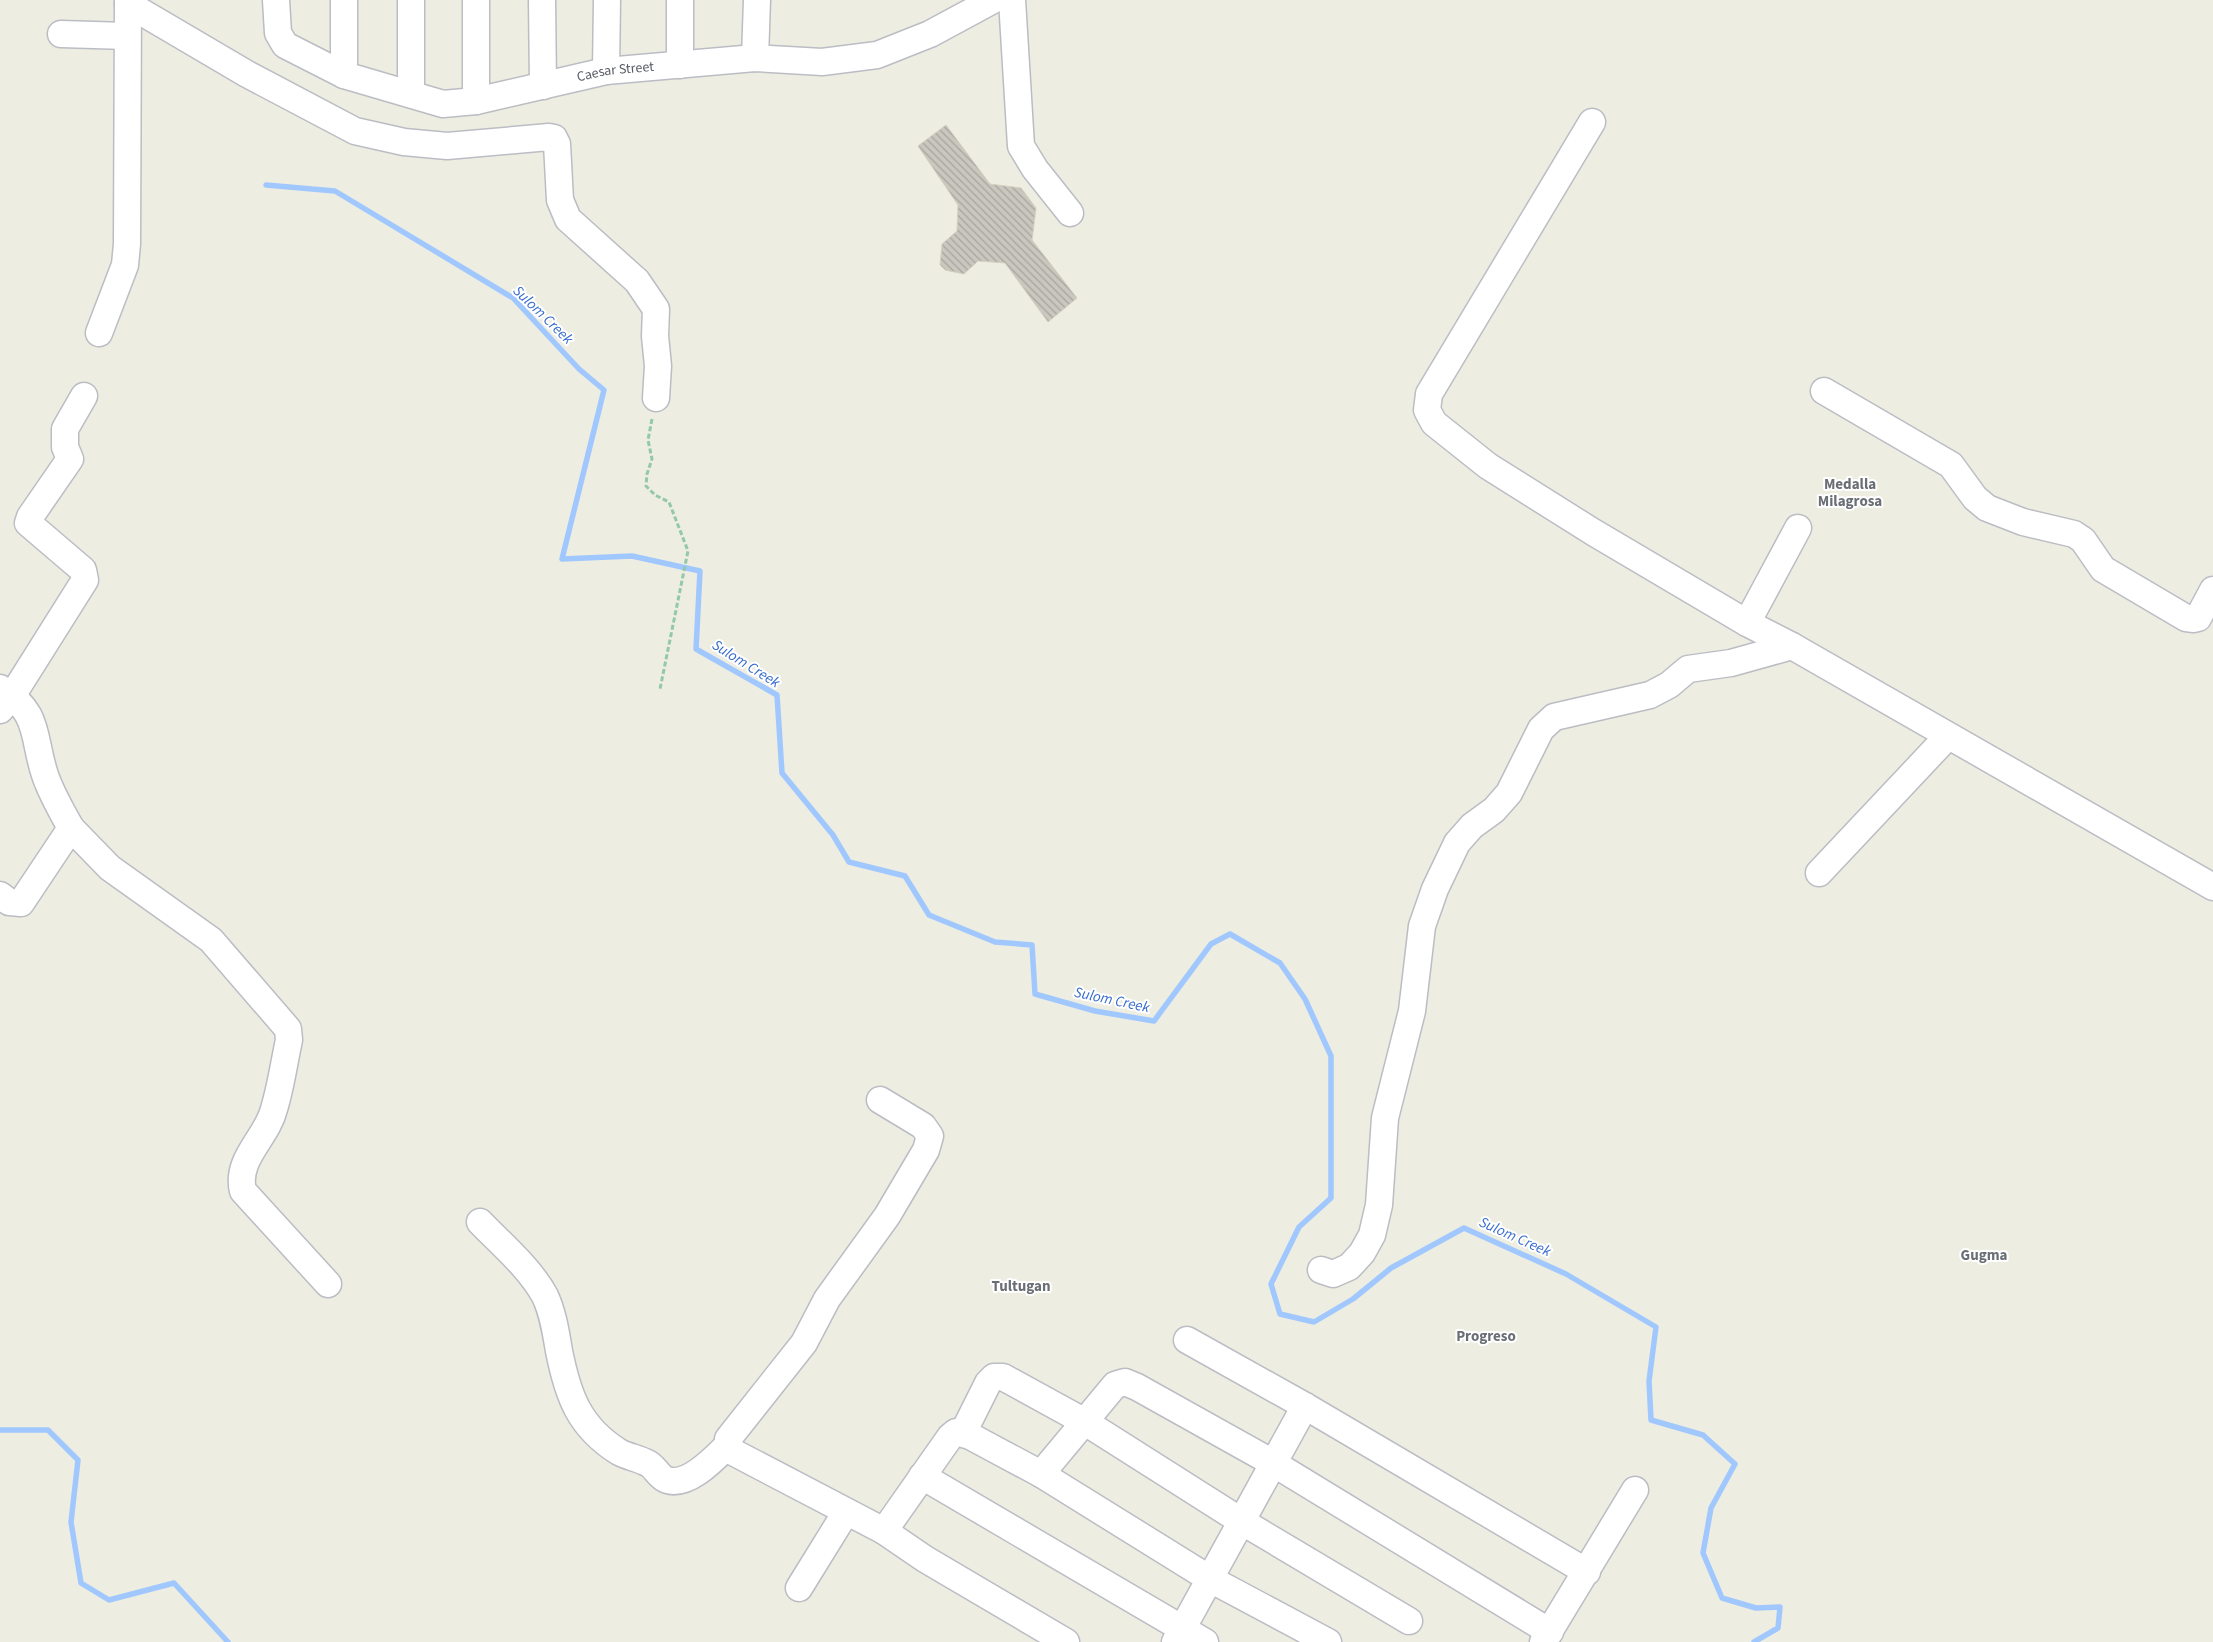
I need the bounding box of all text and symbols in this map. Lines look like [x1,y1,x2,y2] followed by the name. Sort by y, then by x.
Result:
[575,57,655,87] street label: Caesar Street
[508,281,578,350] water label: Sulom Creek
[1818,474,1882,512] district label: Medalla Milagrosa
[708,635,785,694] water label: Sulom Creek
[1072,982,1152,1018] water label: Sulom Creek
[1476,1212,1555,1263] water label: Sulom Creek
[1961,1245,2008,1266] district label: Gugma
[992,1276,1051,1297] district label: Tultugan
[1456,1326,1516,1347] district label: Progreso

